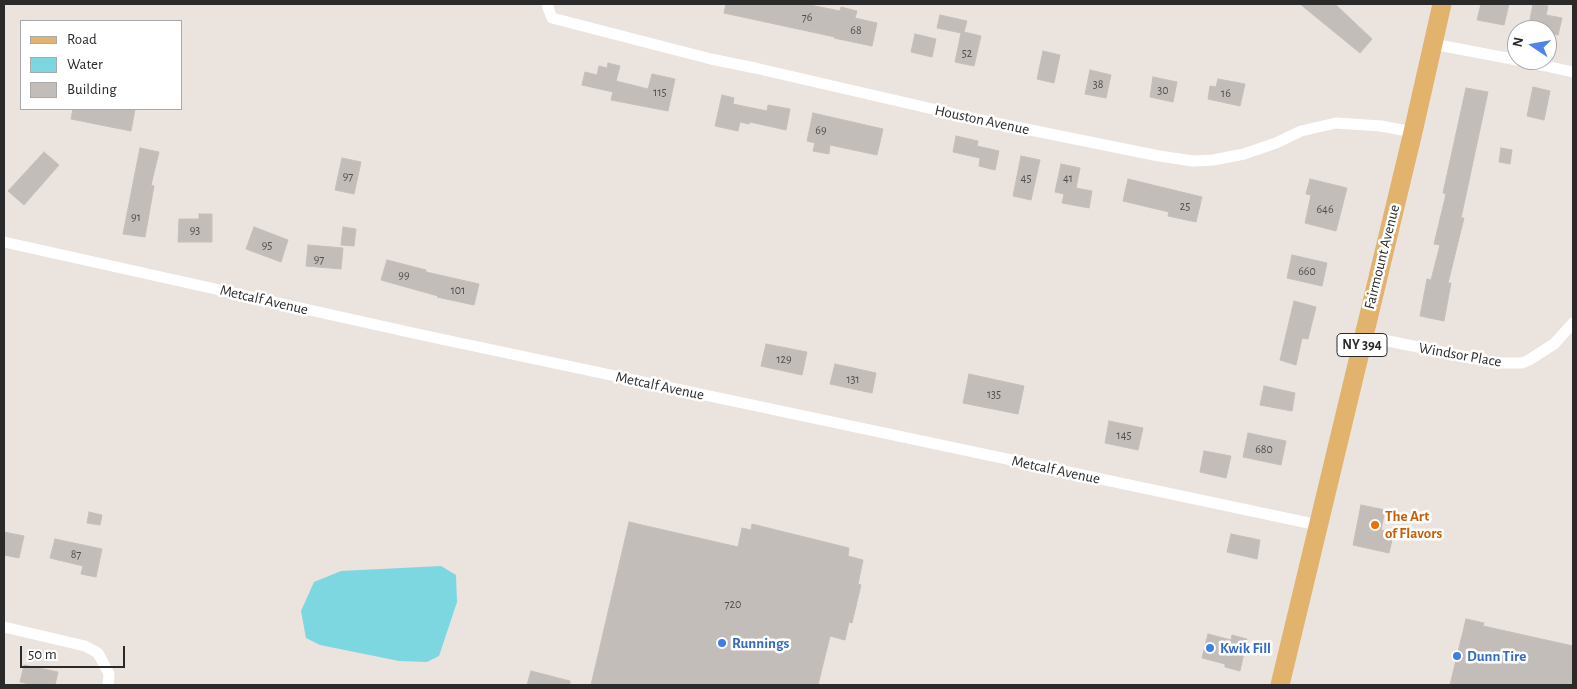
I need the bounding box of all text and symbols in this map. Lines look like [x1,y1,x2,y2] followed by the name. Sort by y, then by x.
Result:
[802,10,812,24] house number: 76
[20,20,182,110] legend
[1507,20,1557,70] north arrow
[850,23,862,37] house number: 68
[67,32,97,47] text: Road
[1510,36,1526,48] text: N
[962,46,972,60] house number: 52
[67,57,103,72] text: Water
[1093,77,1103,91] house number: 38
[67,82,117,97] text: Building
[1157,83,1169,97] house number: 30
[653,85,667,99] house number: 115
[1221,86,1231,100] house number: 16
[933,101,1031,139] street label: Houston Avenue
[815,123,827,137] house number: 69
[343,169,353,183] house number: 97
[1021,171,1031,185] house number: 45
[1063,171,1073,185] house number: 41
[1180,199,1190,213] house number: 25
[1316,202,1334,216] house number: 646
[1360,203,1404,311] street label: Fairmount Avenue
[131,210,141,224] house number: 91
[190,223,200,237] house number: 93
[262,238,272,252] house number: 95
[314,252,324,266] house number: 97
[1298,264,1316,278] house number: 660
[398,268,410,282] house number: 99
[218,281,310,319] street label: Metcalf Avenue
[451,283,465,297] house number: 101
[1337,334,1387,356] road number: NY 394
[1417,339,1503,371] street label: Windsor Place
[776,352,792,366] house number: 129
[614,368,706,404] street label: Metcalf Avenue
[846,372,860,386] house number: 131
[987,387,1001,401] house number: 135
[1117,428,1131,442] house number: 145
[1255,442,1273,456] house number: 680
[1010,452,1102,488] street label: Metcalf Avenue
[1385,507,1442,542] place label: The Art of Flavors
[1369,519,1381,531] marker: The Art of Flavors
[71,547,81,561] house number: 87
[725,597,741,611] house number: 720
[732,634,789,652] place label: Runnings
[22,636,128,668] scale bar
[716,637,728,649] marker: Runnings
[1220,639,1271,657] place label: Kwik Fill
[1204,642,1216,654] marker: Kwik Fill
[28,647,57,662] text: 50 m
[1467,647,1526,665] place label: Dunn Tire
[1451,650,1463,662] marker: Dunn Tire

